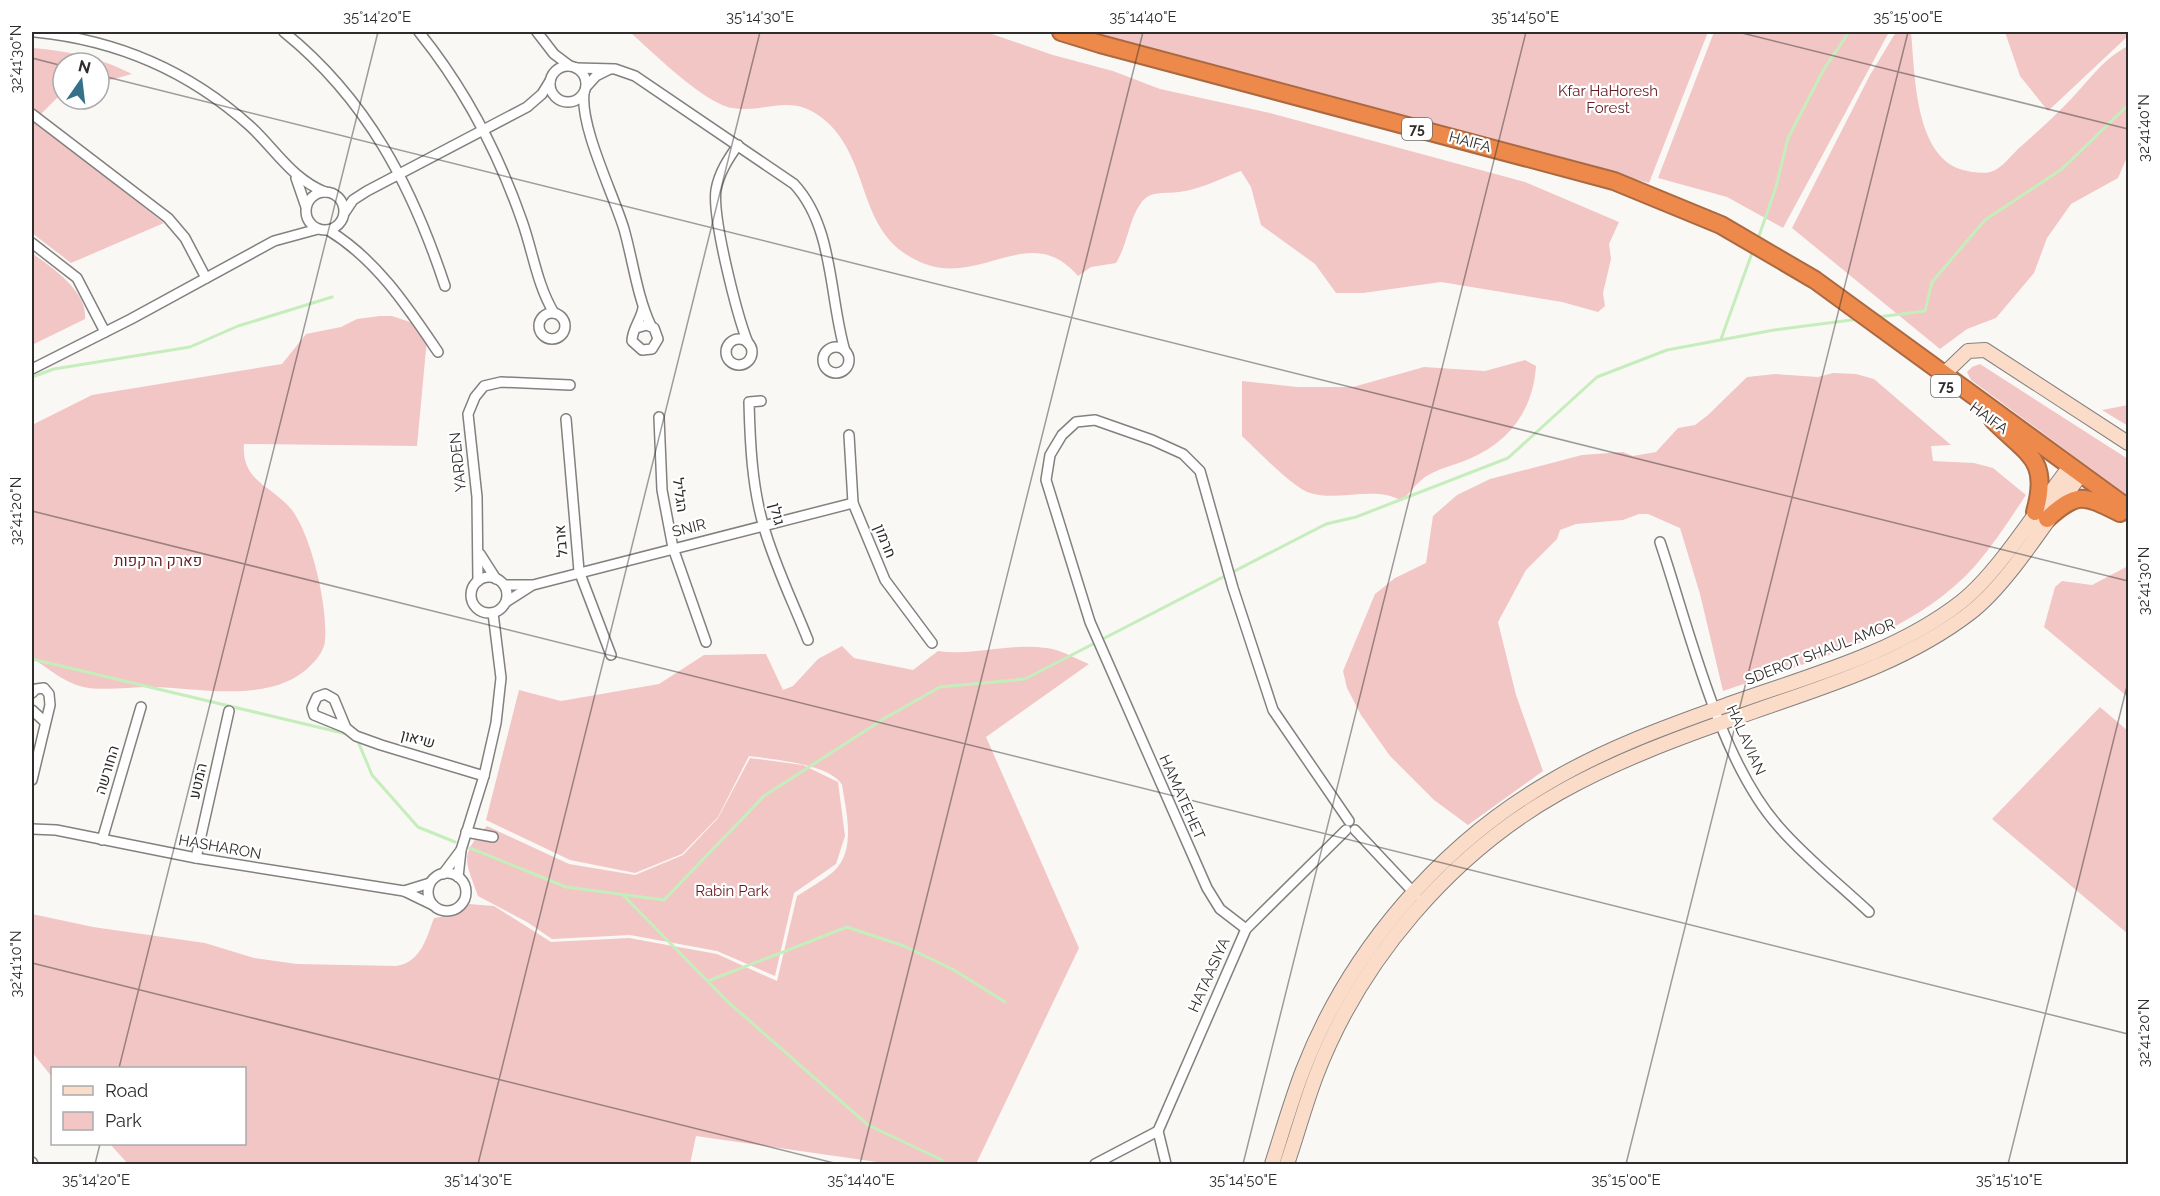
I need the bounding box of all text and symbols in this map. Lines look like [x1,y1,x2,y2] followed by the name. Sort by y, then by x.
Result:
[343,8,411,26] text: 35°14'20"E
[726,8,794,26] text: 35°14'30"E
[1109,8,1177,26] text: 35°14'40"E
[1491,8,1559,26] text: 35°14'50"E
[1873,8,1943,26] text: 35°15'00"E
[7,25,25,93] text: 32°41'30"N
[51,51,111,111] north arrow
[76,56,93,78] text: N
[1558,82,1658,117] park label: Kfar HaHoresh Forest
[2135,94,2153,162] text: 32°41'40"N
[1402,118,1432,140] road number: 75
[1447,128,1493,156] street label: HAIFA
[1931,375,1961,397] road number: 75
[1966,398,2012,438] street label: HAIFA
[446,431,470,493] street label: YARDEN
[7,477,25,545] text: 32°41'20"N
[669,477,691,513] street label: הגליל
[765,501,789,527] street label: גולן
[670,515,708,541] street label: SNIR
[870,522,900,560] street label: חרמון
[551,524,571,558] street label: ארבל
[2135,547,2153,615] text: 32°41'30"N
[114,552,202,570] park label: פארק הרקפות
[1742,615,1898,689] street label: SDEROT SHAUL AMOR
[1723,702,1769,778] street label: HALAVIAN
[399,726,437,752] street label: שיאון
[91,743,123,797] street label: החורשה
[1155,752,1209,842] street label: HAMATEHET
[185,761,211,801] street label: המטע
[177,831,263,863] street label: HASHARON
[695,882,769,900] park label: Rabin Park
[7,930,25,998] text: 32°41'10"N
[1185,935,1233,1015] street label: HATAASIYA
[2135,999,2153,1067] text: 32°41'20"N
[51,1067,246,1145] legend
[105,1080,148,1101] text: Road
[105,1110,142,1131] text: Park
[62,1171,130,1189] text: 35°14'20"E
[444,1171,512,1189] text: 35°14'30"E
[827,1171,895,1189] text: 35°14'40"E
[1209,1171,1277,1189] text: 35°14'50"E
[1591,1171,1661,1189] text: 35°15'00"E
[1976,1171,2042,1189] text: 35°15'10"E

